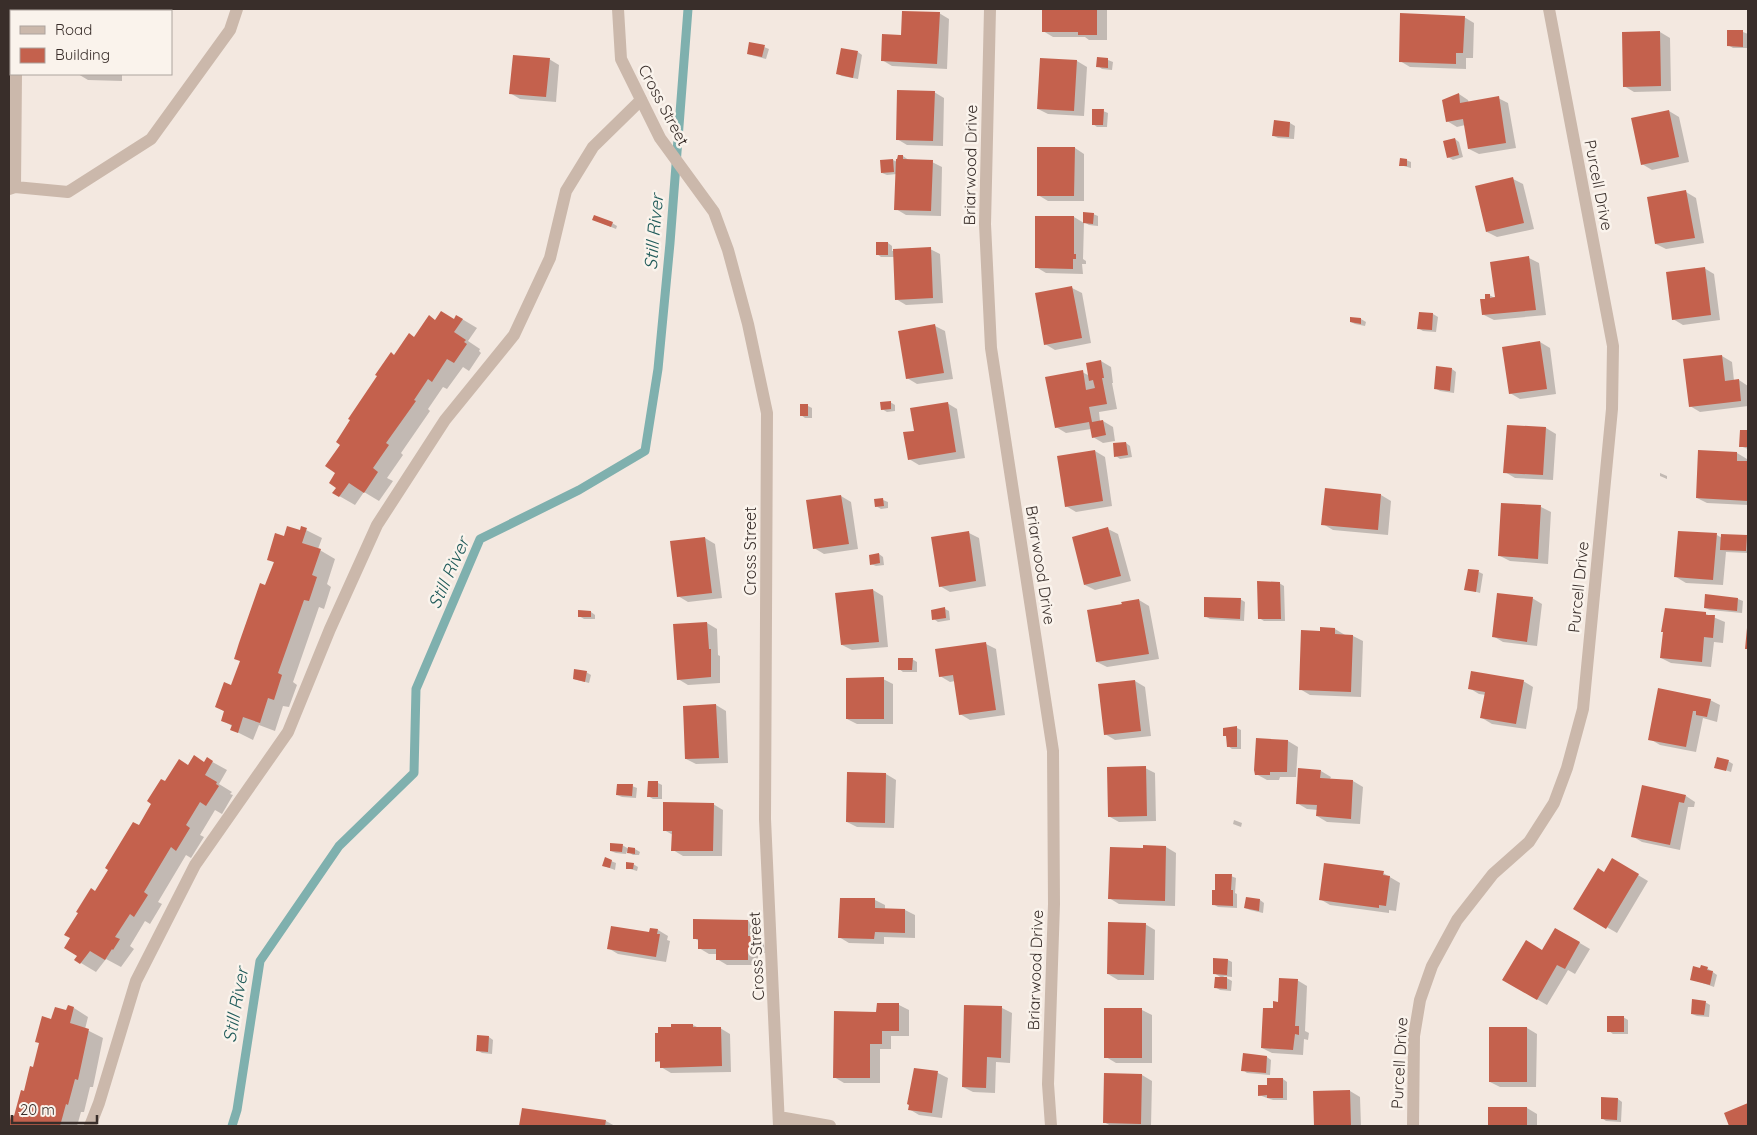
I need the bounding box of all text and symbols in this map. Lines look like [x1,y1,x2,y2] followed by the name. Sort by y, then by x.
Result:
[10,10,172,75] legend
[55,20,92,39] text: Road
[55,45,110,64] text: Building
[634,61,694,149] street label: Cross Street
[959,105,981,225] street label: Briarwood Drive
[1580,138,1618,232] street label: Purcell Drive
[639,191,668,271] water label: Still River
[1022,504,1060,626] street label: Briarwood Drive
[740,506,760,596] street label: Cross Street
[423,532,475,612] water label: Still River
[1563,540,1593,634] street label: Purcell Drive
[1023,909,1047,1031] street label: Briarwood Drive
[744,911,768,1001] street label: Cross Street
[218,964,254,1044] water label: Still River
[1387,1017,1411,1109] street label: Purcell Drive
[12,1092,98,1124] scale bar
[20,1100,55,1119] text: 20 m

